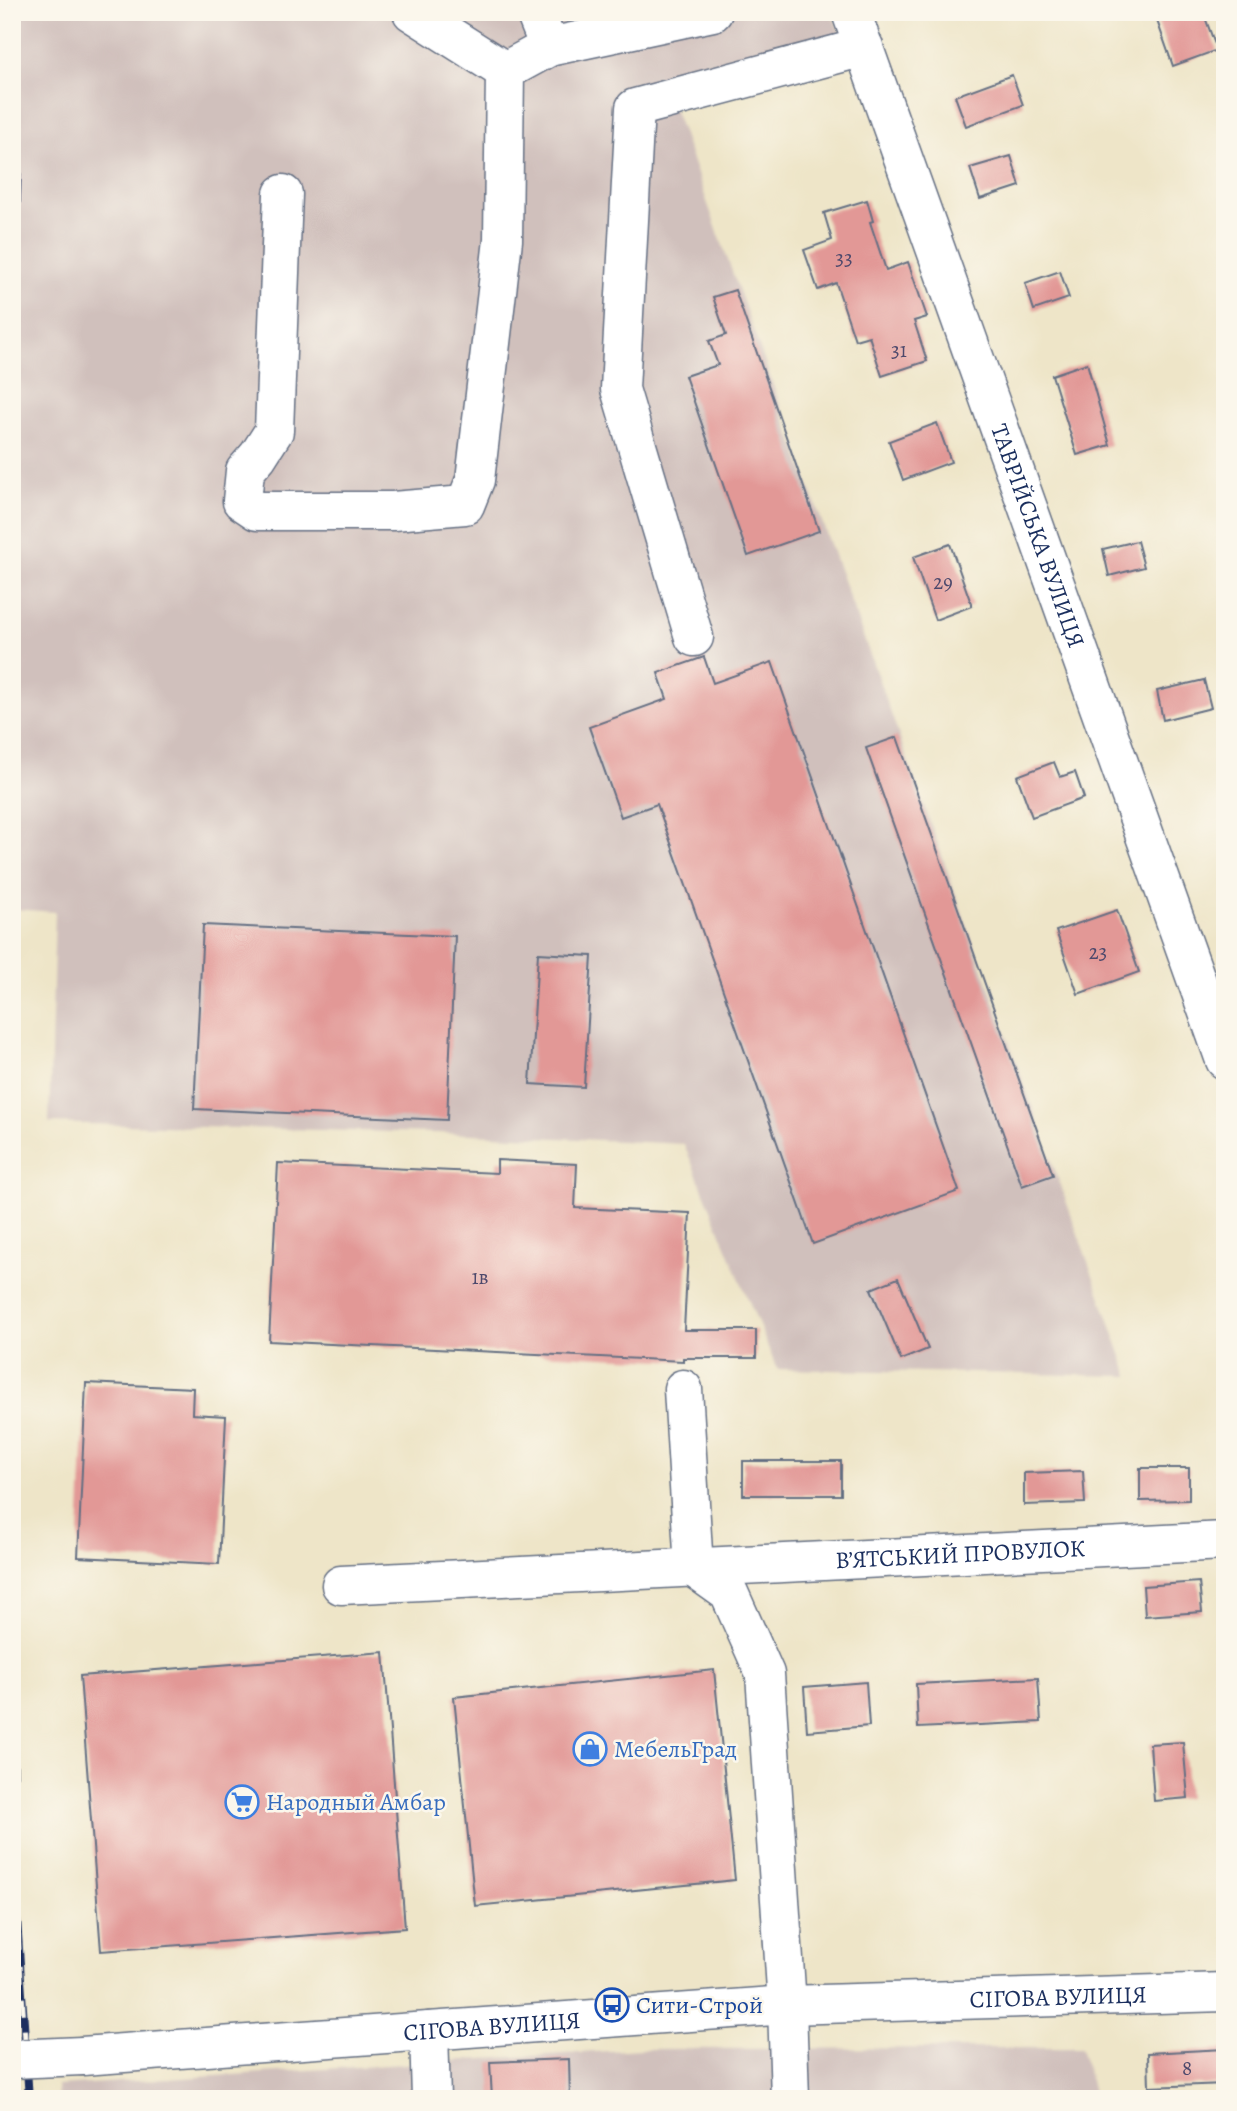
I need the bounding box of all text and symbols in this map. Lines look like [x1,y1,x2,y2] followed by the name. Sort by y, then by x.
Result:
[835,244,853,272] house number: 33
[891,336,907,364] house number: 31
[983,419,1093,652] street label: ТАВРІЙСЬКА ВУЛИЦЯ
[933,568,953,596] house number: 29
[1089,938,1107,966] house number: 23
[471,1263,489,1291] house number: 1в
[835,1532,1086,1576] street label: В’ЯТСЬКИЙ ПРОВУЛОК
[571,1730,609,1768] shop icon: МебельГрад
[614,1733,737,1765] place label: МебельГрад
[223,1783,261,1821] supermarket icon: Народный Амбар
[266,1786,446,1818] place label: Народный Амбар
[969,1978,1147,2016] street label: СІГОВА ВУЛИЦЯ
[593,1986,631,2024] bus stop icon: Сити-Строй
[636,1989,763,2021] place label: Сити-Строй
[402,2004,582,2049] street label: СІГОВА ВУЛИЦЯ
[1182,2054,1192,2082] house number: 8

